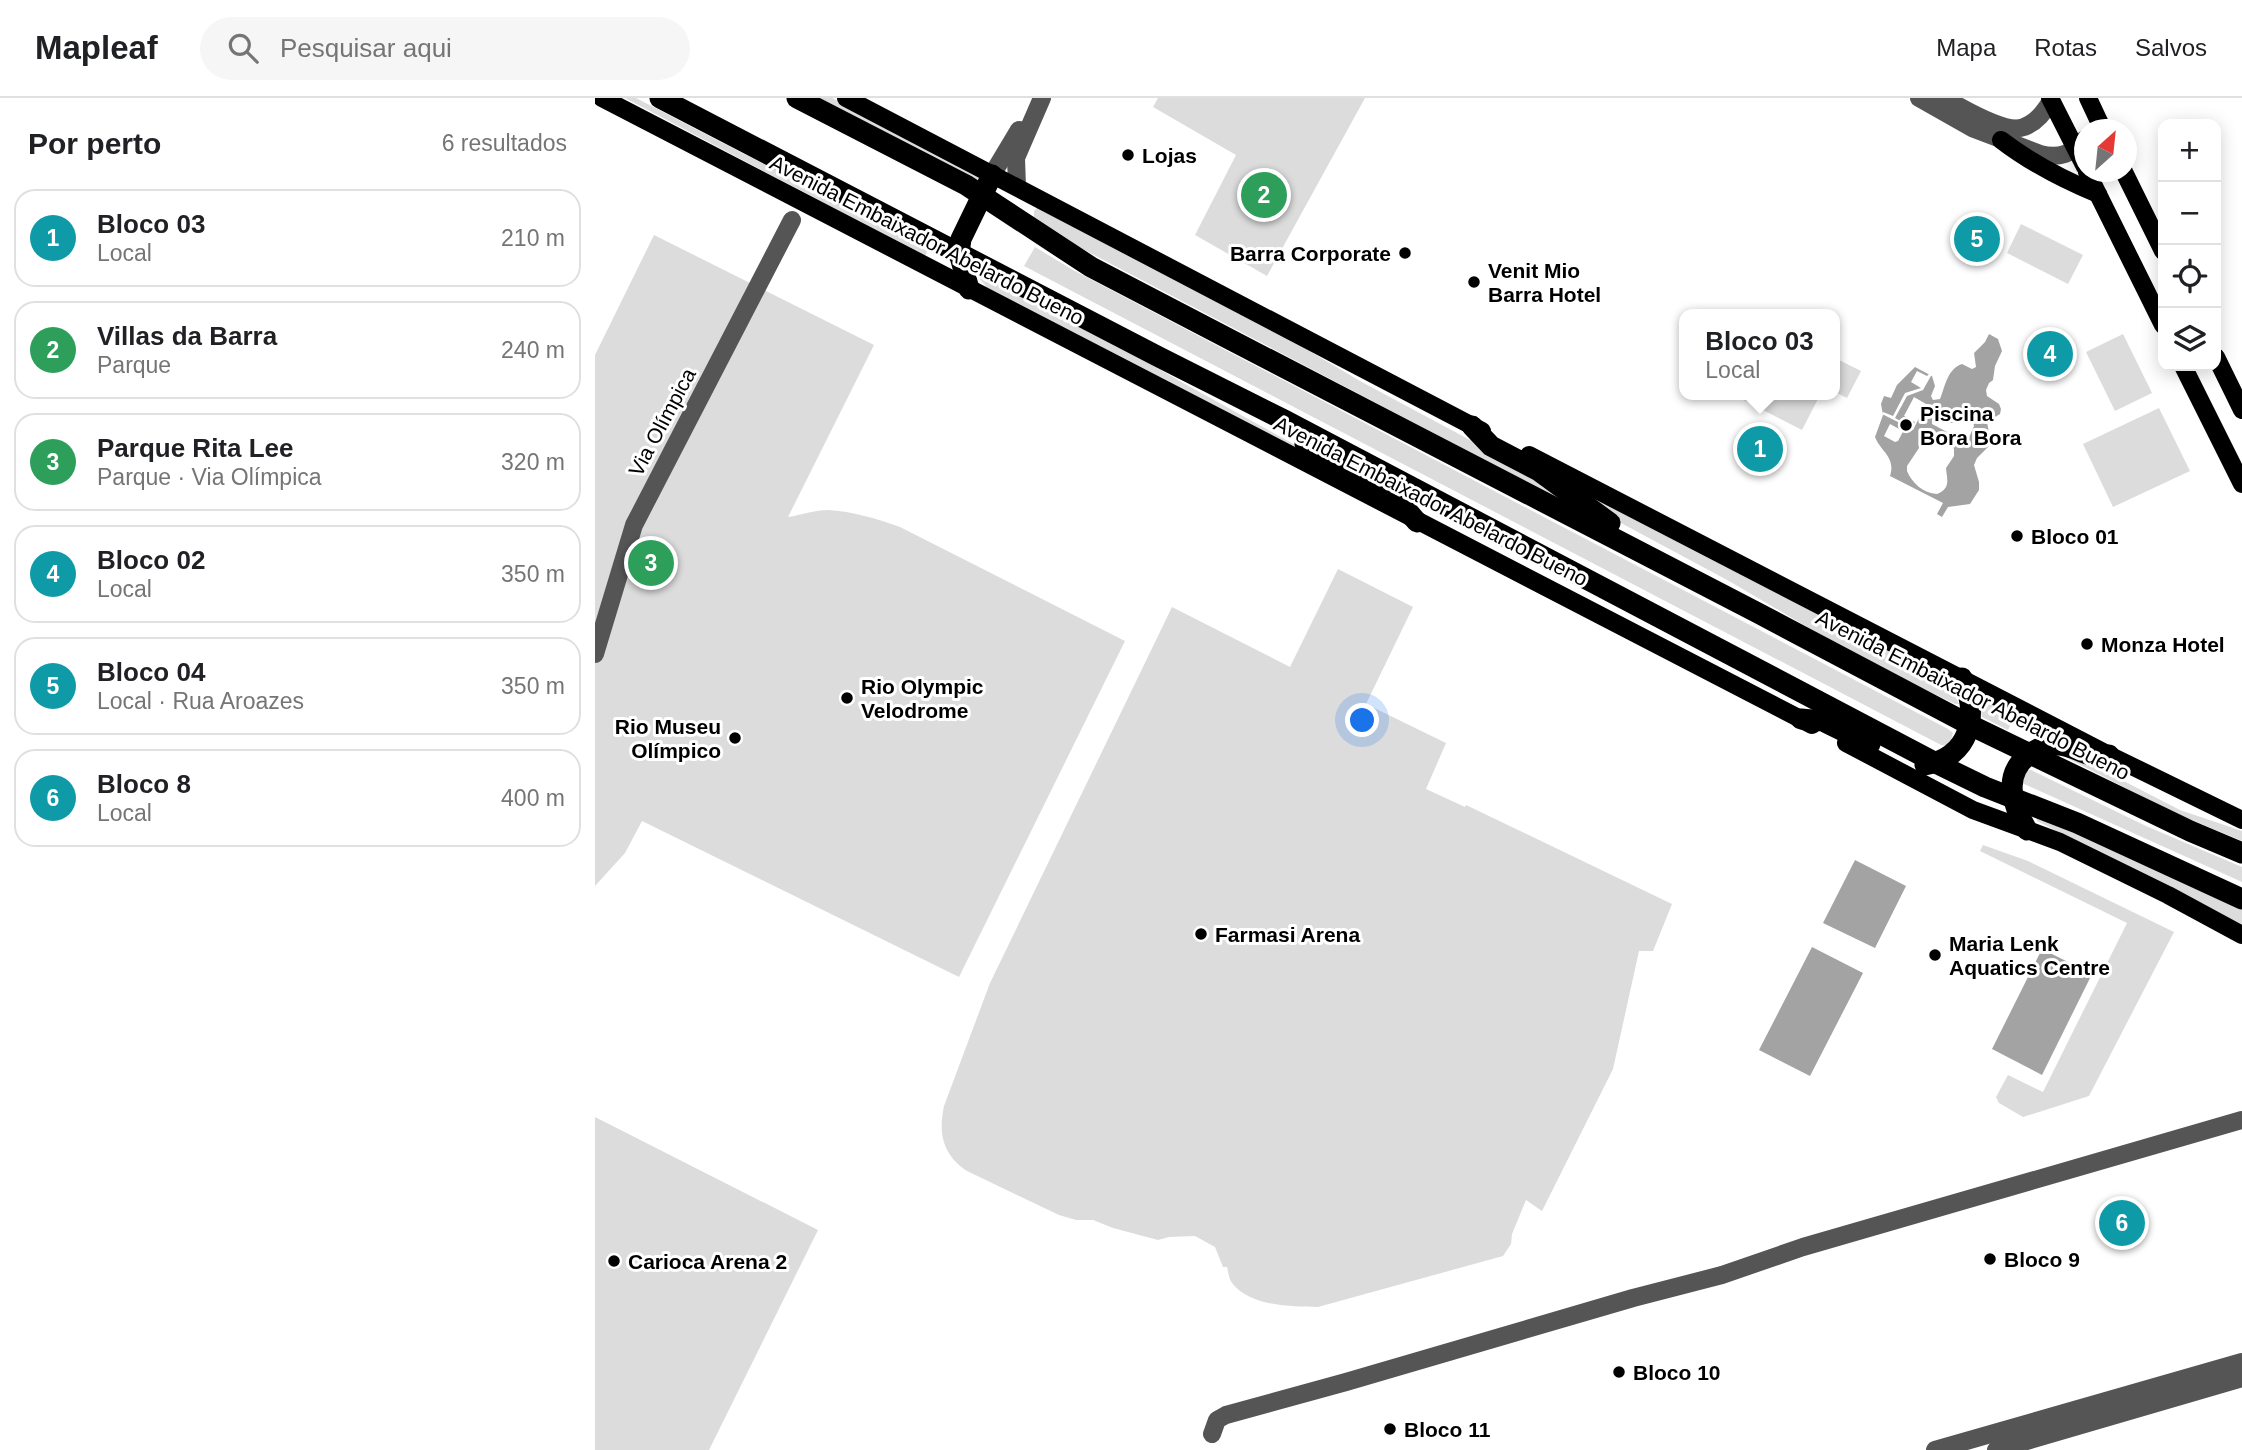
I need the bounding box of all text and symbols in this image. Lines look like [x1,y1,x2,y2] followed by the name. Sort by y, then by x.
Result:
[200,17,690,80] search box
[35,29,158,66] text: Mapleaf
[224,29,262,67] icon: search
[280,33,452,63] text: Pesquisar aqui
[1936,34,1996,61] text: Mapa
[2034,34,2097,61] text: Rotas
[2135,34,2207,61] text: Salvos
[2074,119,2137,182] north arrow
[2158,119,2221,371] map controls
[2158,119,2221,182] button: +
[28,127,161,160] text: Por perto
[442,130,567,156] text: 6 resultados
[1142,144,1197,167] place label: Lojas
[1120,147,1136,163] marker: Lojas
[766,151,1088,329] street label: Avenida Embaixador Abelardo Bueno
[1241,169,1287,221] pin: 2
[2158,182,2221,245] button: −
[97,209,205,239] text: Bloco 03
[1954,213,2000,265] pin: 5
[47,225,59,251] text: 1
[501,225,565,251] text: 210 m
[97,240,152,266] text: Local
[1230,242,1391,265] place label: Barra Corporate
[1397,245,1413,261] marker: Barra Corporate
[2158,245,2221,308] button: locate
[1488,259,1601,306] place label: Venit Mio Barra Hotel
[1466,274,1482,290] marker: Venit Mio Barra Hotel
[2158,308,2221,371] button: layers
[1679,309,1840,400] popup
[97,321,277,351] text: Villas da Barra
[1705,326,1814,356] text: Bloco 03
[2027,328,2073,380] pin: 4
[47,337,59,363] text: 2
[501,337,565,363] text: 240 m
[97,352,171,378] text: Parque
[1705,357,1760,383] text: Local
[624,364,700,480] street label: Via Olímpica
[1920,402,2022,449] place label: Piscina Bora Bora
[1270,412,1592,590] street label: Avenida Embaixador Abelardo Bueno
[1898,417,1914,433] marker: Piscina Bora Bora
[1737,423,1783,475] pin: 1
[97,433,294,463] text: Parque Rita Lee
[47,449,59,475] text: 3
[501,449,565,475] text: 320 m
[97,464,322,490] text: Parque · Via Olímpica
[2031,525,2119,548] place label: Bloco 01
[2009,528,2025,544] marker: Bloco 01
[628,537,674,589] pin: 3
[97,545,205,575] text: Bloco 02
[47,561,59,587] text: 4
[501,561,565,587] text: 350 m
[97,576,152,602] text: Local
[1812,606,2134,784] street label: Avenida Embaixador Abelardo Bueno
[2101,633,2225,656] place label: Monza Hotel
[2079,636,2095,652] marker: Monza Hotel
[97,657,205,687] text: Bloco 04
[47,673,59,699] text: 5
[501,673,565,699] text: 350 m
[861,675,984,722] place label: Rio Olympic Velodrome
[97,688,304,714] text: Local · Rua Aroazes
[839,690,855,706] marker: Rio Olympic Velodrome
[1345,703,1379,737] your location
[615,715,721,762] place label: Rio Museu Olímpico
[727,730,743,746] marker: Rio Museu Olímpico
[97,769,191,799] text: Bloco 8
[47,785,59,811] text: 6
[501,785,565,811] text: 400 m
[97,800,152,826] text: Local
[1215,923,1360,946] place label: Farmasi Arena
[1193,926,1209,942] marker: Farmasi Arena
[1949,932,2110,979] place label: Maria Lenk Aquatics Centre
[1927,947,1943,963] marker: Maria Lenk Aquatics Centre
[2099,1197,2145,1249] pin: 6
[2004,1248,2080,1271] place label: Bloco 9
[628,1250,787,1273] place label: Carioca Arena 2
[1982,1251,1998,1267] marker: Bloco 9
[606,1253,622,1269] marker: Carioca Arena 2
[1633,1361,1721,1384] place label: Bloco 10
[1611,1364,1627,1380] marker: Bloco 10
[1404,1418,1491,1441] place label: Bloco 11
[1382,1421,1398,1437] marker: Bloco 11

